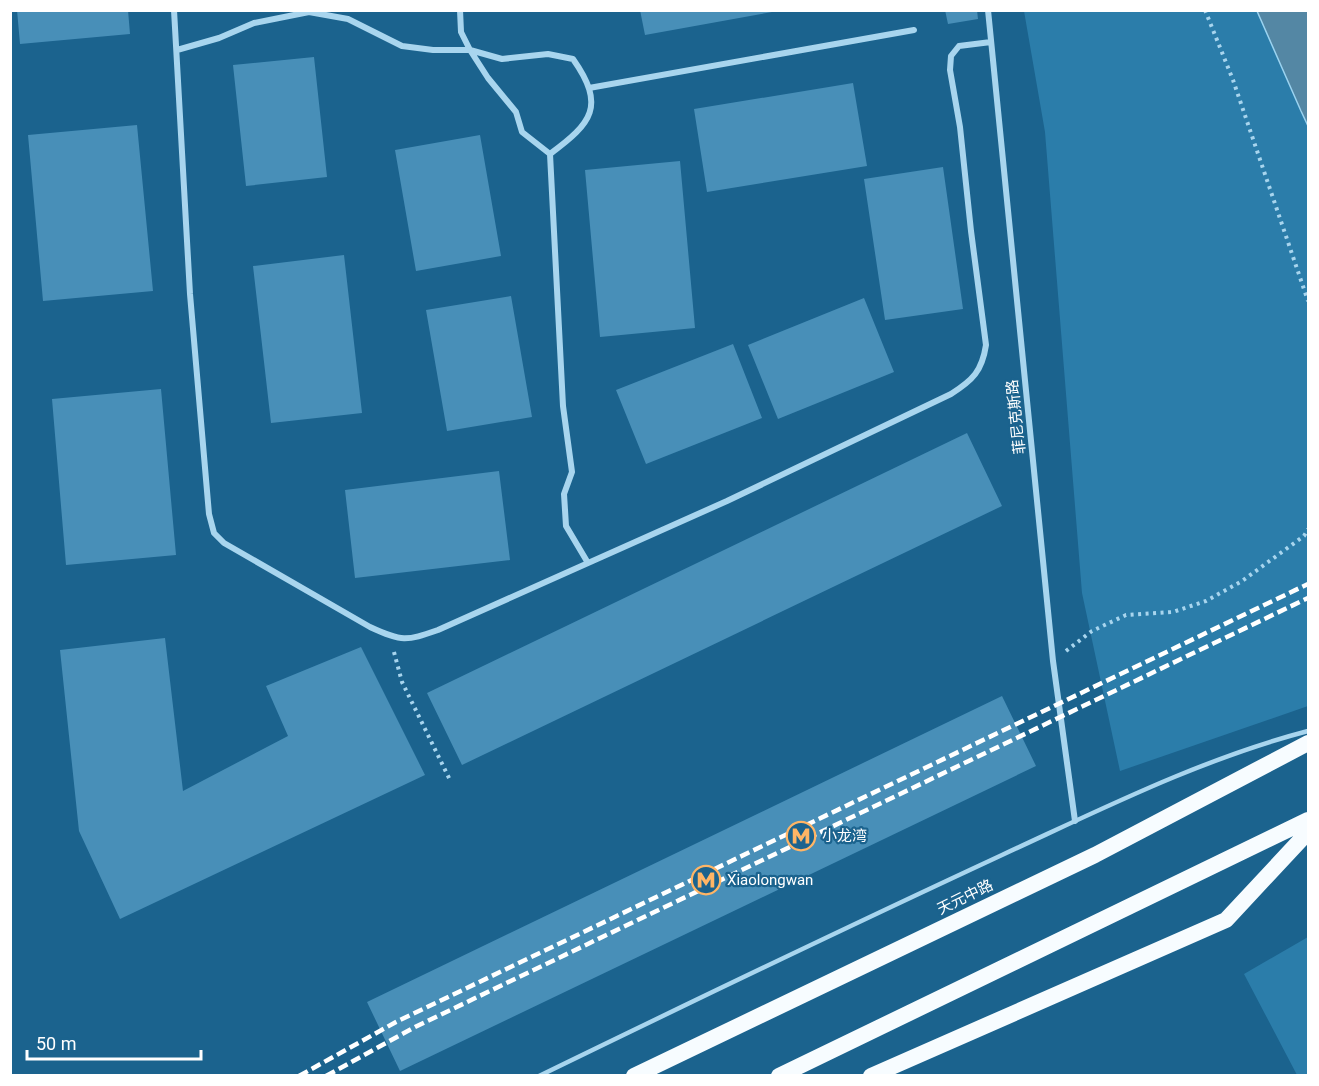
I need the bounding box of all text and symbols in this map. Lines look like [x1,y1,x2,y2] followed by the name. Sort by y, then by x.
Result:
[1003,379,1029,455] street label: 菲尼克斯路
[785,820,817,852] metro station icon: 小龙湾
[822,827,867,845] place label: 小龙湾
[690,864,722,896] metro station icon: Xiaolongwan
[727,871,813,889] place label: Xiaolongwan
[934,876,996,918] street label: 天元中路
[27,1023,201,1061] scale bar
[36,1033,76,1054] text: 50 m

